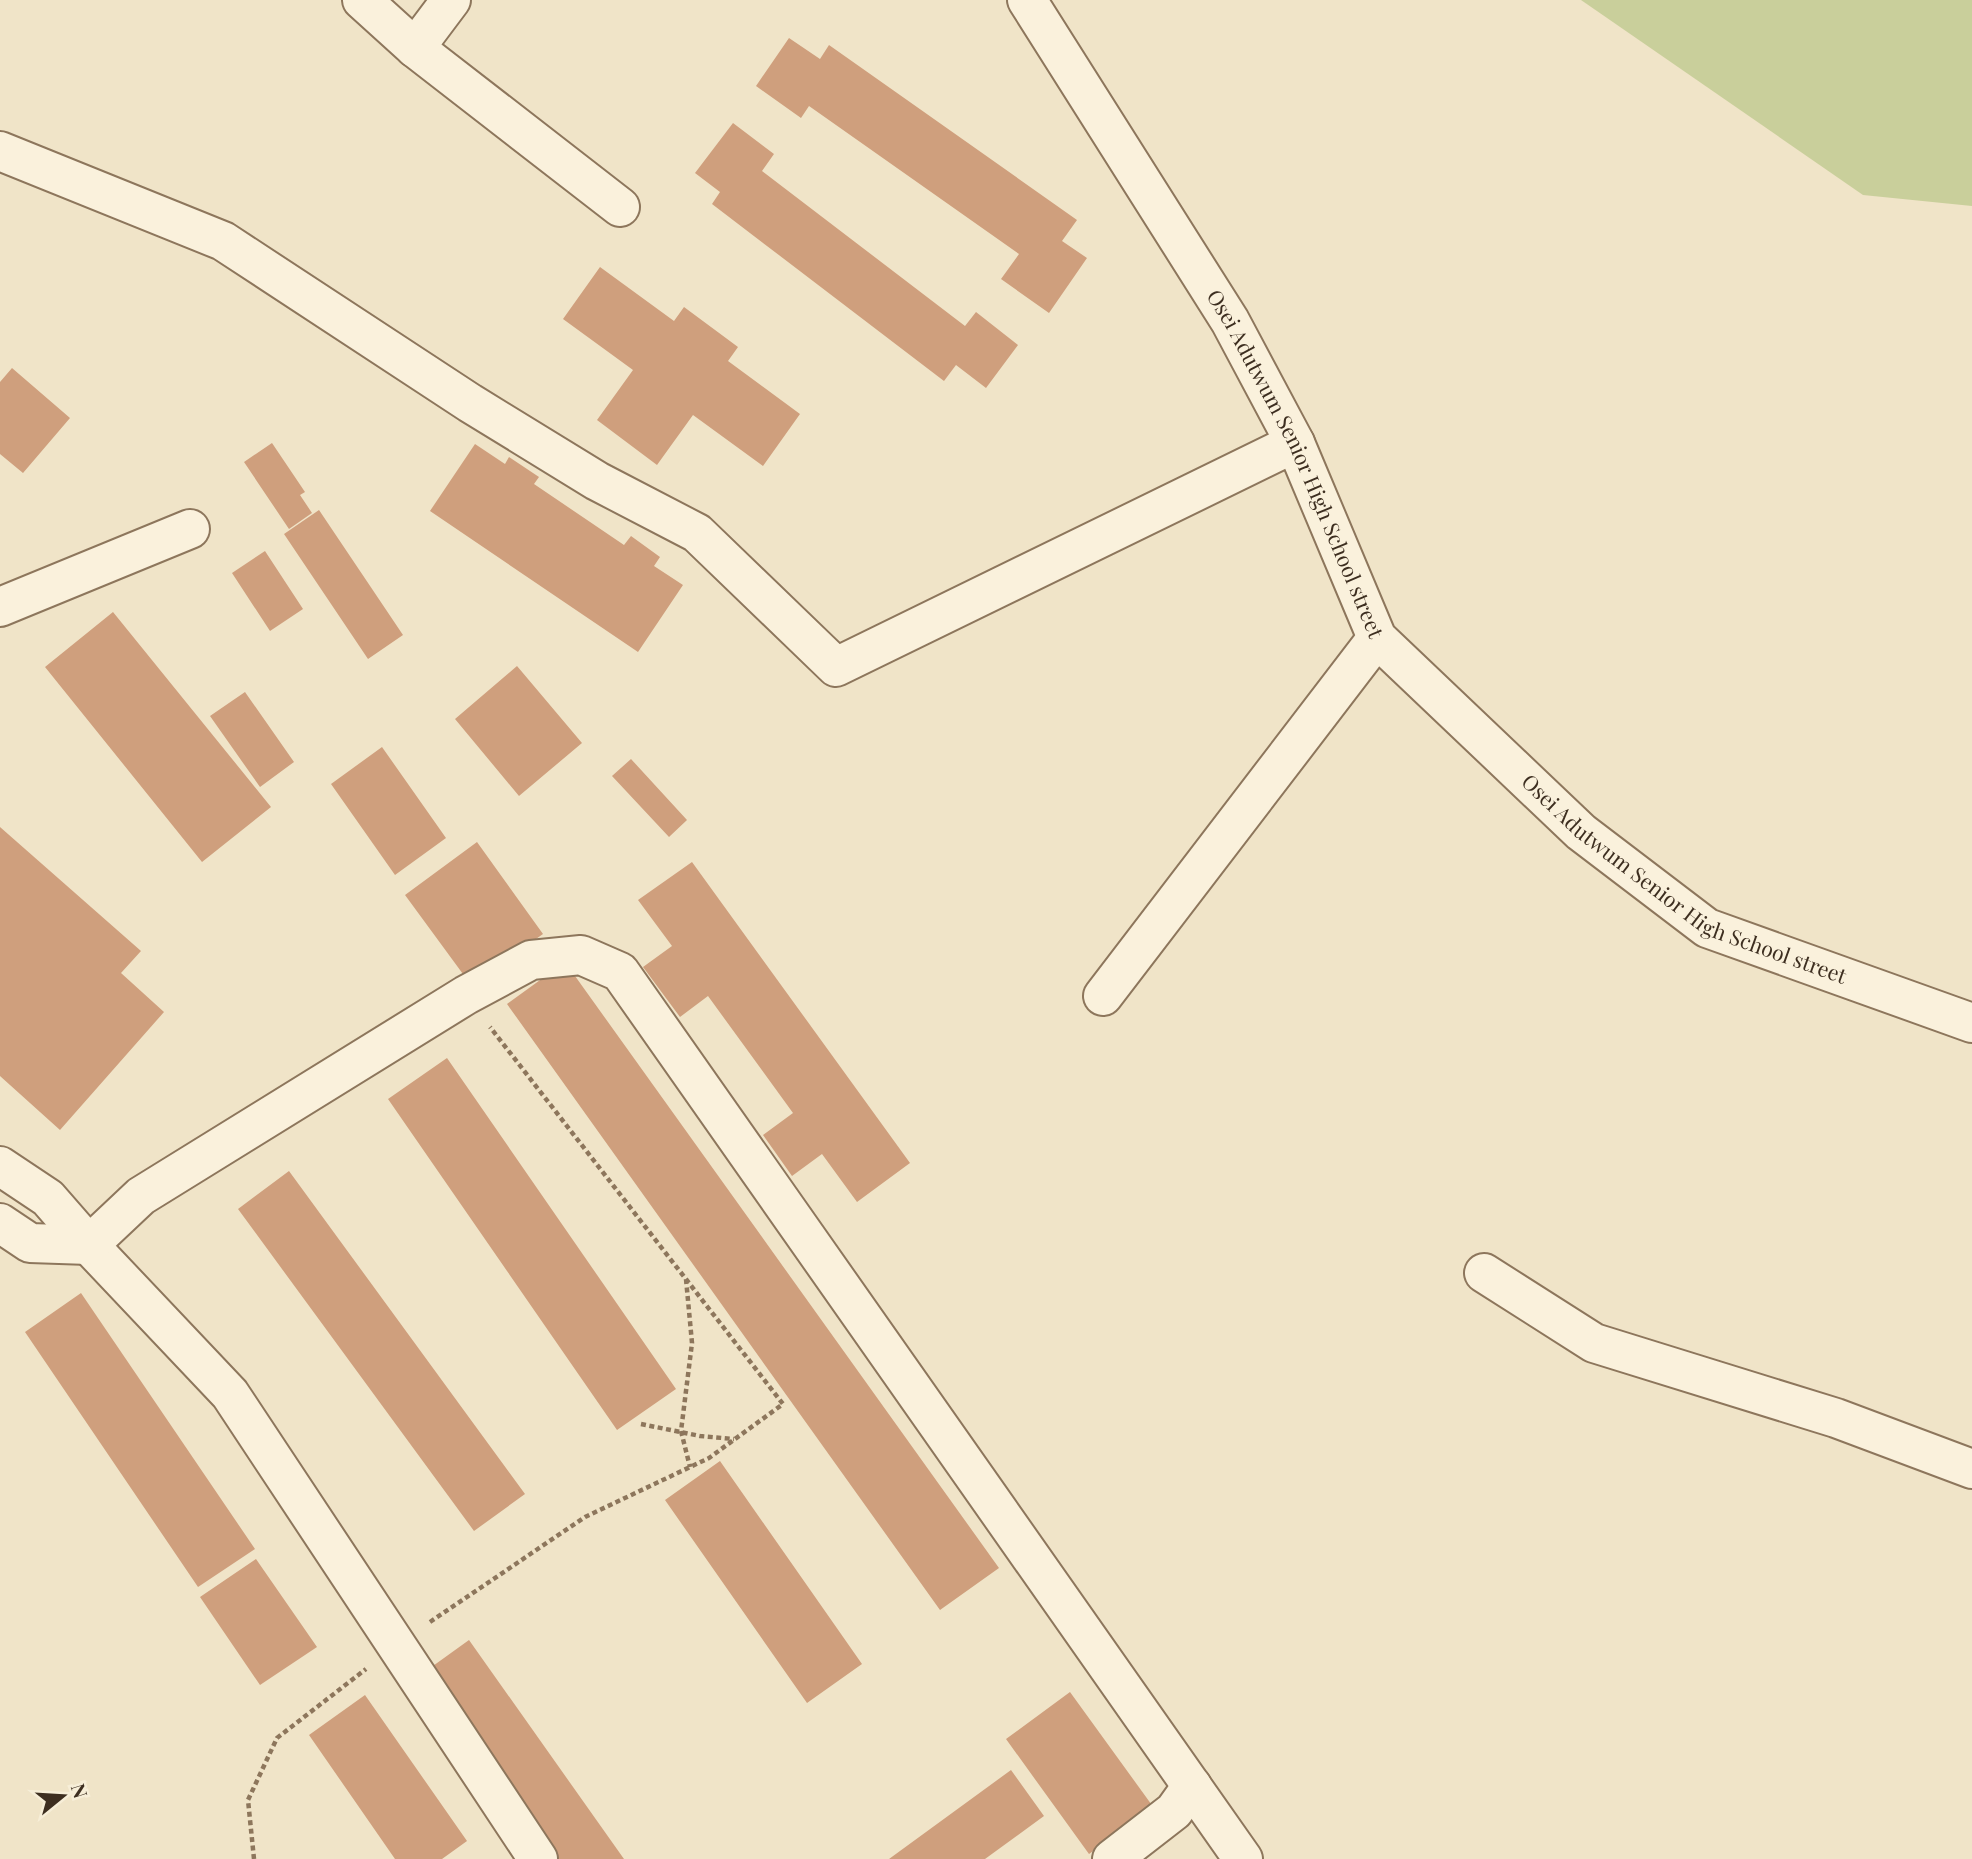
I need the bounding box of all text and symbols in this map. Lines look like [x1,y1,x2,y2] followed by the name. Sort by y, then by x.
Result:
[1201,283,1392,642] street label: Osei Adutwum Senior High School street
[1516,767,1851,989] street label: Osei Adutwum Senior High School street
[28,1761,98,1831] north arrow
[66,1780,95,1801] text: N

